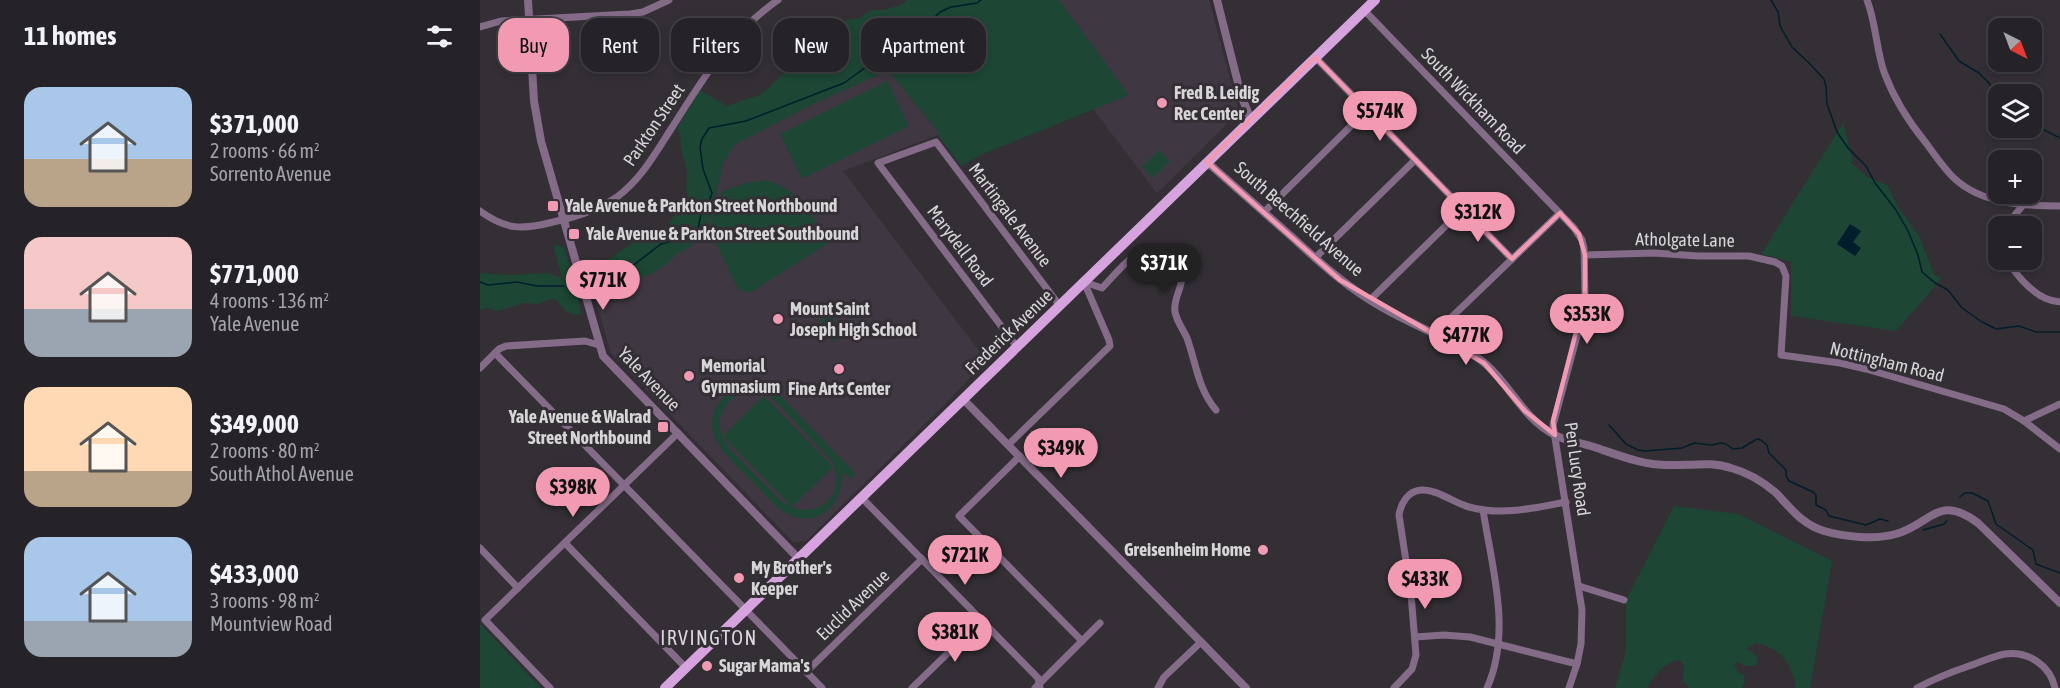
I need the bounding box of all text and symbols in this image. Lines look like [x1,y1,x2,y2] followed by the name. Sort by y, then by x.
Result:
[498,18,569,72] chip: Buy
[581,18,659,72] chip: Rent
[671,18,761,72] chip: Filters
[773,18,849,72] chip: New
[861,18,986,72] chip: Apartment
[1988,18,2042,72] north arrow
[1988,18,2042,270] map controls
[423,20,456,53] icon: filters
[24,21,117,51] text: 11 homes
[1417,43,1529,158] street label: South Wickham Road
[619,80,689,170] street label: Parkton Street
[1174,82,1259,124] place label: Fred B. Leidig Rec Center
[1988,84,2042,138] button: layers
[1338,91,1422,142] pin: $574K
[1155,96,1169,110] marker: Fred B. Leidig Rec Center
[1357,99,1403,122] text: $574K
[210,109,299,139] text: $371,000
[72,111,144,183] icon: home
[210,139,320,162] text: 2 rooms · 66 m²
[1988,150,2042,204] button: +
[1231,157,1368,280] street label: South Beechfield Avenue
[965,159,1056,271] street label: Martingale Avenue
[210,162,331,185] text: Sorrento Avenue
[1436,192,1520,243] pin: $312K
[564,195,837,216] place label: Yale Avenue & Parkton Street Northbound
[546,199,560,213] marker: Yale Avenue & Parkton Street Northbound
[1455,200,1501,223] text: $312K
[923,201,998,290] street label: Marydell Road
[1988,216,2042,270] button: −
[585,223,859,244] place label: Yale Avenue & Parkton Street Southbound
[567,227,581,241] marker: Yale Avenue & Parkton Street Southbound
[1635,228,1735,251] street label: Atholgate Lane
[1122,243,1206,294] pin: $371K
[1141,251,1187,274] text: $371K
[210,259,299,289] text: $771,000
[561,260,645,311] pin: $771K
[72,261,144,333] icon: home
[580,268,626,291] text: $771K
[961,285,1057,379] street label: Frederick Avenue
[210,289,329,312] text: 4 rooms · 136 m²
[1545,294,1629,345] pin: $353K
[789,298,917,340] place label: Mount Saint Joseph High School
[1564,302,1610,325] text: $353K
[210,312,299,335] text: Yale Avenue
[771,312,785,326] marker: Mount Saint Joseph High School
[1424,315,1508,366] pin: $477K
[1443,323,1489,346] text: $477K
[1828,337,1946,386] street label: Nottingham Road
[614,342,685,415] street label: Yale Avenue
[701,355,780,397] place label: Memorial Gymnasium
[832,362,846,376] marker: Fine Arts Center
[682,369,696,383] marker: Memorial Gymnasium
[788,378,891,399] place label: Fine Arts Center
[508,406,651,448] place label: Yale Avenue & Walrad Street Northbound
[210,409,299,439] text: $349,000
[72,411,144,483] icon: home
[656,420,670,434] marker: Yale Avenue & Walrad Street Northbound
[1561,421,1594,517] street label: Pen Lucy Road
[1019,428,1103,479] pin: $349K
[1038,436,1084,459] text: $349K
[210,439,320,462] text: 2 rooms · 80 m²
[210,462,354,485] text: South Athol Avenue
[531,467,615,518] pin: $398K
[550,475,596,498] text: $398K
[923,535,1007,586] pin: $721K
[1124,539,1251,560] place label: Greisenheim Home
[942,543,988,566] text: $721K
[1256,543,1270,557] marker: Greisenheim Home
[751,557,833,599] place label: My Brother's Keeper
[210,559,299,589] text: $433,000
[1383,559,1467,610] pin: $433K
[72,561,144,633] icon: home
[812,565,893,644] street label: Euclid Avenue
[1402,567,1448,590] text: $433K
[732,571,746,585] marker: My Brother's Keeper
[210,589,320,612] text: 3 rooms · 98 m²
[210,612,333,635] text: Mountview Road
[913,612,997,663] pin: $381K
[932,620,978,643] text: $381K
[660,626,758,649] district label: IRVINGTON
[719,655,810,676] place label: Sugar Mama's
[700,659,714,673] marker: Sugar Mama's

